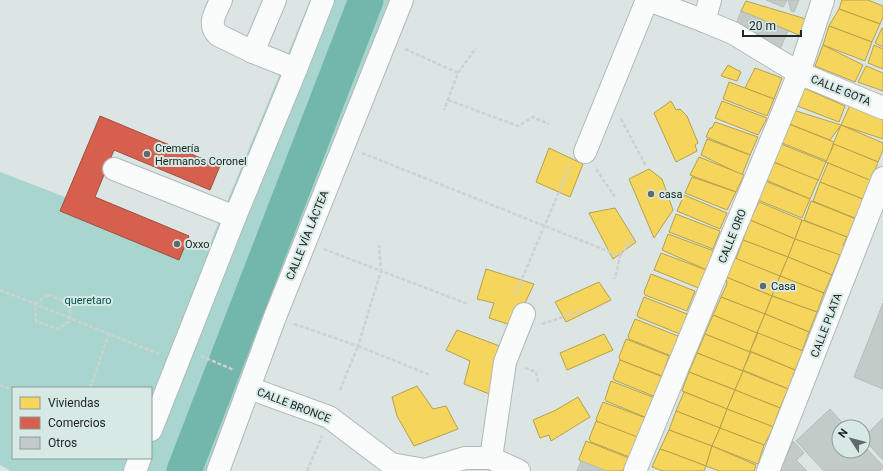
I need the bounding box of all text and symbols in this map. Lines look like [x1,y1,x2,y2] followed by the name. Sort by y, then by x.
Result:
[743,12,801,38] scale bar
[749,19,776,33] text: 20 m
[809,73,873,109] street label: CALLE GOTA
[155,142,247,168] place label: Cremería Hermanos Coronel
[142,149,152,159] marker: Cremería Hermanos Coronel
[284,188,332,282] street label: CALLE VÍA LÁCTEA
[659,188,682,201] place label: casa
[646,189,656,199] marker: casa
[716,207,749,265] street label: CALLE ORO
[185,238,210,251] place label: Oxxo
[172,239,182,249] marker: Oxxo
[771,280,796,293] place label: Casa
[758,281,768,291] marker: Casa
[808,290,845,359] street label: CALLE PLATA
[64,294,112,307] park label: queretaro
[255,385,332,425] street label: CALLE BRONCE
[12,387,152,459] legend
[48,396,100,410] text: Viviendas
[48,416,106,430] text: Comercios
[831,419,871,459] north arrow
[836,426,851,440] text: N
[48,436,77,450] text: Otros

